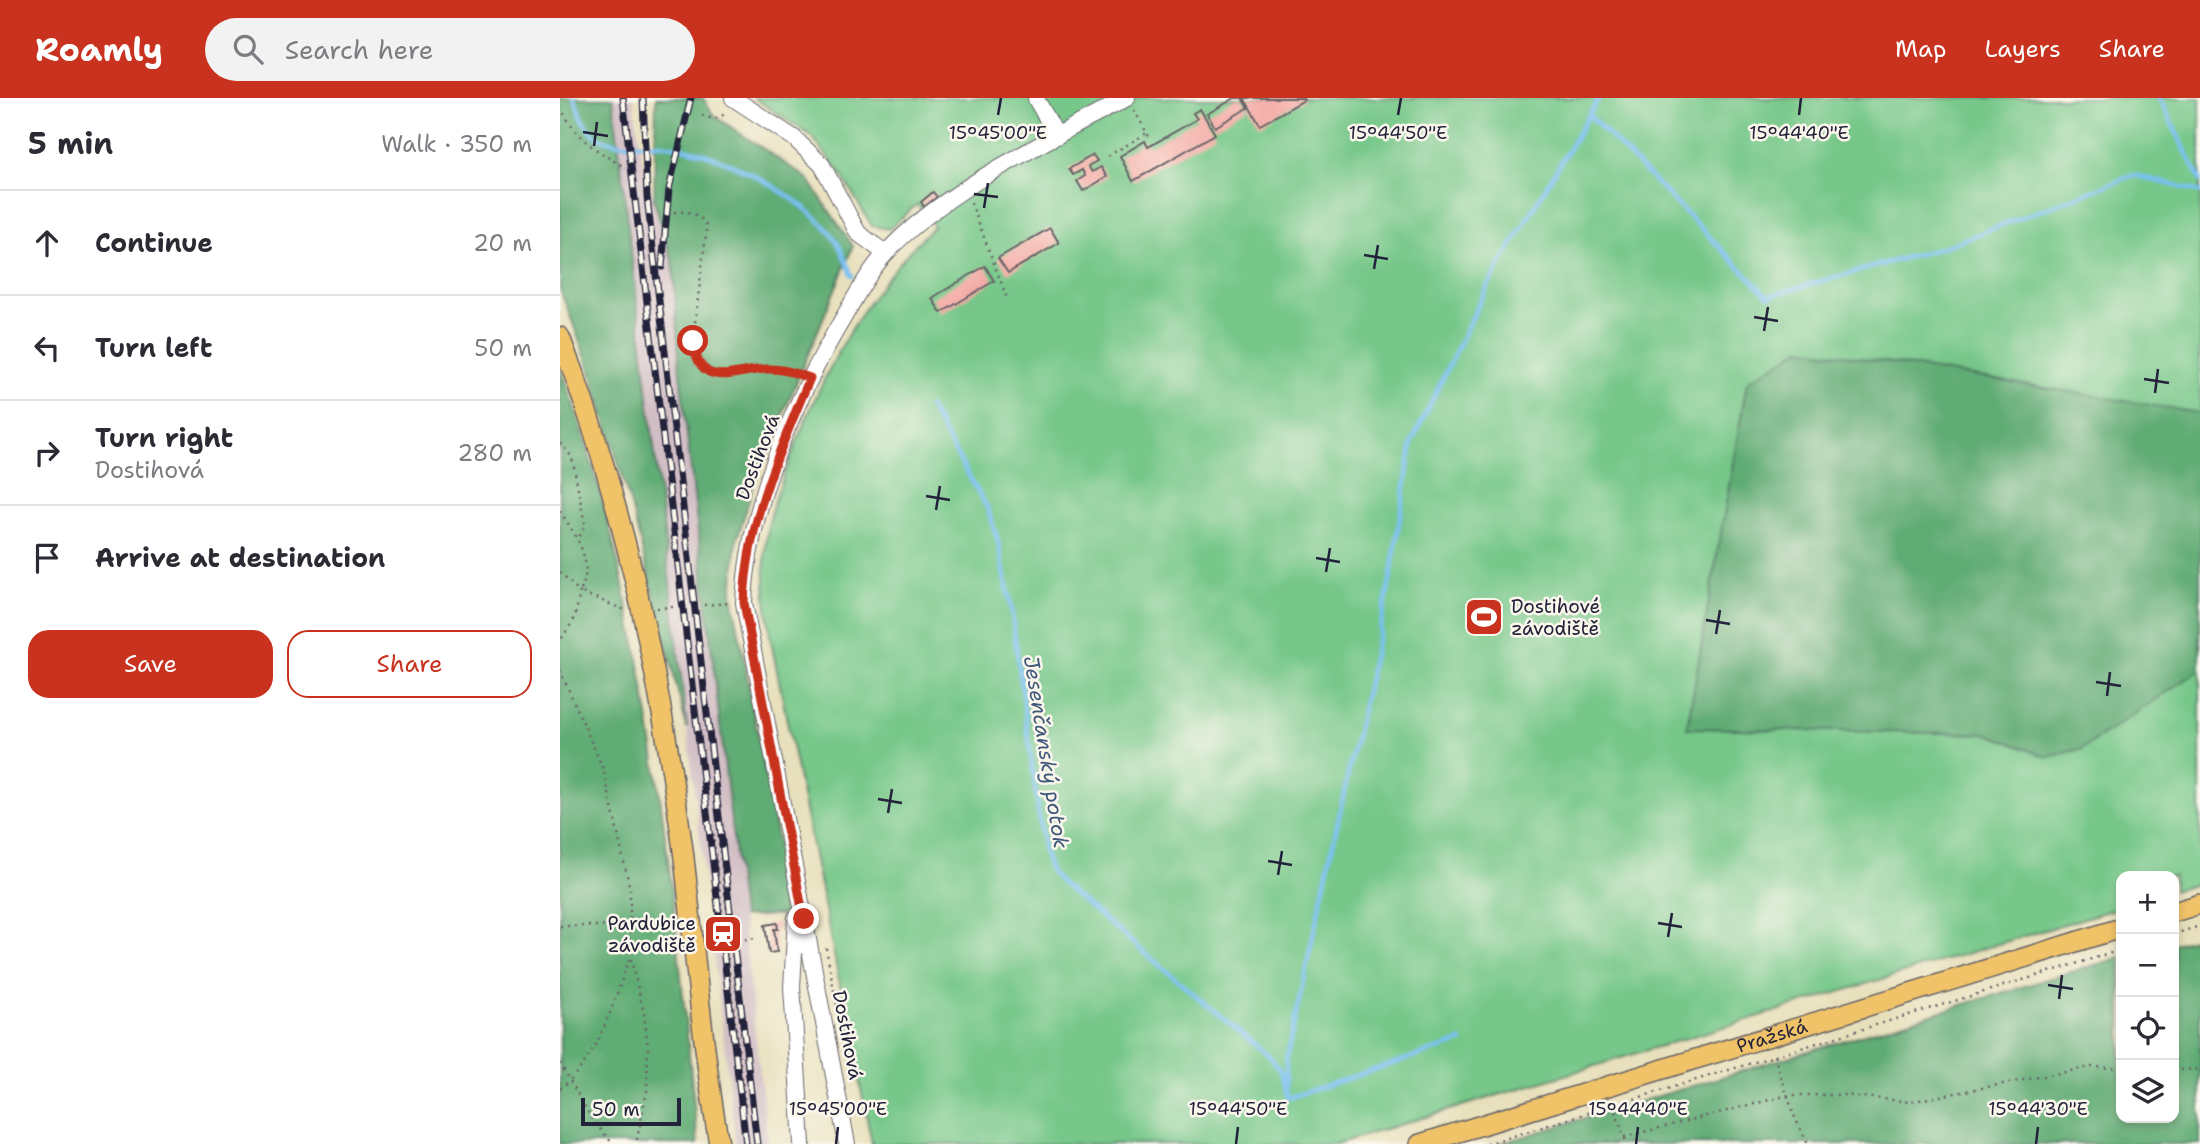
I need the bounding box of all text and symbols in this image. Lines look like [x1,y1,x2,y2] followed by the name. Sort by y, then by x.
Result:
[205,18,695,81] search box
[35,27,163,72] text: Roamly
[229,30,267,68] icon: search
[285,32,433,67] text: Search here
[1895,33,1946,65] text: Map
[1984,33,2061,65] text: Layers
[2099,33,2165,65] text: Share
[949,121,1047,145] text: 15°45'00"E
[1349,121,1447,145] text: 15°44'50"E
[1749,121,1849,145] text: 15°44'40"E
[28,123,113,164] text: 5 min
[381,129,532,159] text: Walk · 350 m
[28,224,66,262] icon: ahead
[95,225,213,260] text: Continue
[473,228,532,258] text: 20 m
[677,325,708,356] route start
[28,329,66,367] icon: left
[95,330,212,365] text: Turn left
[474,333,532,363] text: 50 m
[730,410,785,504] street label: Dostihová
[95,420,233,455] text: Turn right
[28,434,66,472] icon: right
[457,438,532,468] text: 280 m
[95,455,204,485] text: Dostihová
[28,539,66,577] icon: arrive
[95,540,385,575] text: Arrive at destination
[1511,594,1600,641] place label: Dostihové závodiště
[1463,596,1505,638] sports icon: Dostihové závodiště
[28,630,273,698] button: Save
[287,630,532,698] button: Share
[1017,654,1075,850] water label: Jesenčanský potok
[2116,871,2179,1123] map controls
[2116,871,2179,934] button: +
[788,903,819,934] route end
[607,911,696,958] place label: Pardubice závodiště
[702,913,744,955] station icon: Pardubice závodiště
[2116,934,2179,997] button: −
[827,988,868,1082] street label: Dostihová
[2116,997,2179,1060] button: locate
[1733,1013,1810,1059] street label: Pražská
[2116,1060,2179,1123] button: layers
[581,1095,681,1127] scale bar
[592,1097,640,1122] text: 50 m
[789,1097,887,1121] text: 15°45'00"E
[1189,1097,1287,1121] text: 15°44'50"E
[1588,1097,1688,1121] text: 15°44'40"E
[1988,1097,2088,1121] text: 15°44'30"E

